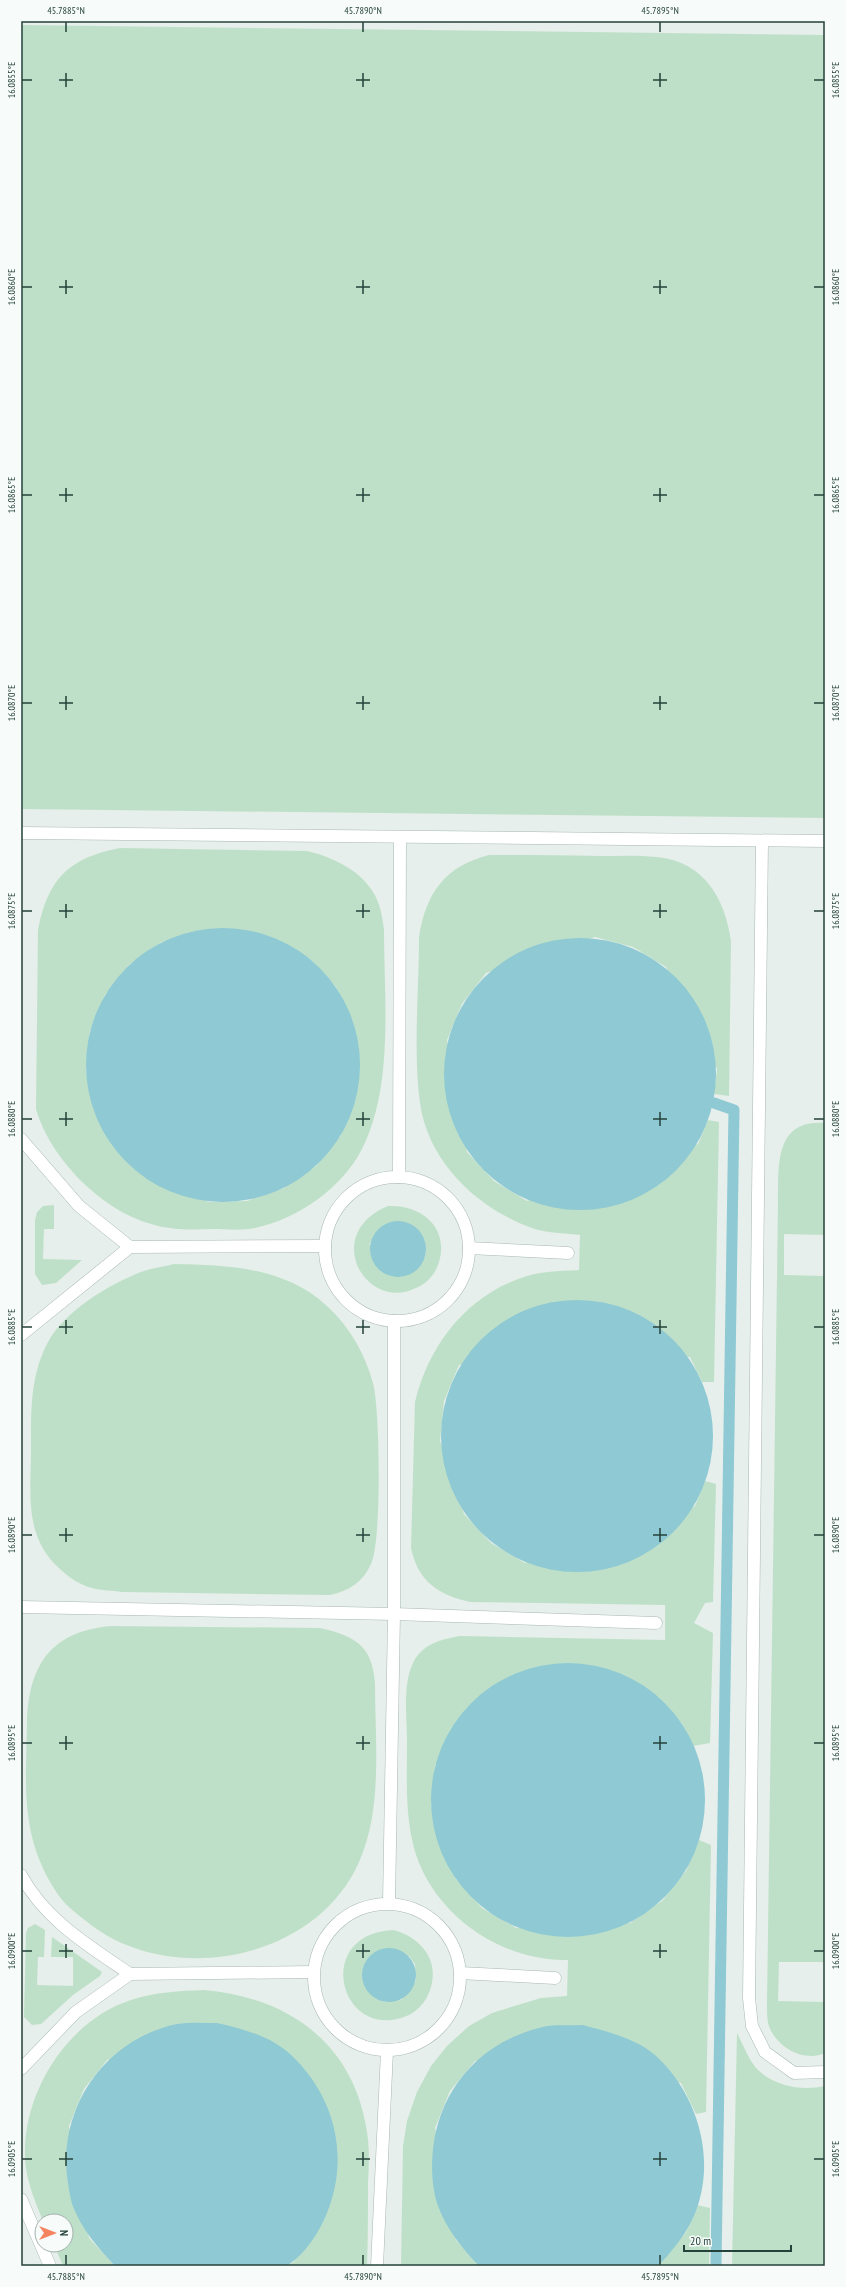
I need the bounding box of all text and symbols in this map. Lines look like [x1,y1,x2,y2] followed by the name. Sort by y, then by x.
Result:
[47,4,85,17] text: 45.7885°N
[344,4,382,17] text: 45.7890°N
[641,4,679,17] text: 45.7895°N
[5,62,18,98] text: 16.0855°E
[829,62,842,98] text: 16.0855°E
[5,269,18,305] text: 16.0860°E
[829,269,842,305] text: 16.0860°E
[5,477,18,513] text: 16.0865°E
[829,477,842,513] text: 16.0865°E
[5,685,18,721] text: 16.0870°E
[829,685,842,721] text: 16.0870°E
[5,893,18,929] text: 16.0875°E
[829,893,842,929] text: 16.0875°E
[5,1101,18,1137] text: 16.0880°E
[829,1101,842,1137] text: 16.0880°E
[5,1309,18,1345] text: 16.0885°E
[829,1309,842,1345] text: 16.0885°E
[5,1517,18,1553] text: 16.0890°E
[829,1517,842,1553] text: 16.0890°E
[5,1725,18,1761] text: 16.0895°E
[829,1725,842,1761] text: 16.0895°E
[5,1933,18,1969] text: 16.0900°E
[829,1933,842,1969] text: 16.0900°E
[5,2141,18,2177] text: 16.0905°E
[829,2141,842,2177] text: 16.0905°E
[34,2213,74,2253] north arrow
[684,2227,791,2253] scale bar
[57,2230,71,2236] text: N
[690,2233,711,2248] text: 20 m
[47,2270,85,2283] text: 45.7885°N
[344,2270,382,2283] text: 45.7890°N
[641,2270,679,2283] text: 45.7895°N

